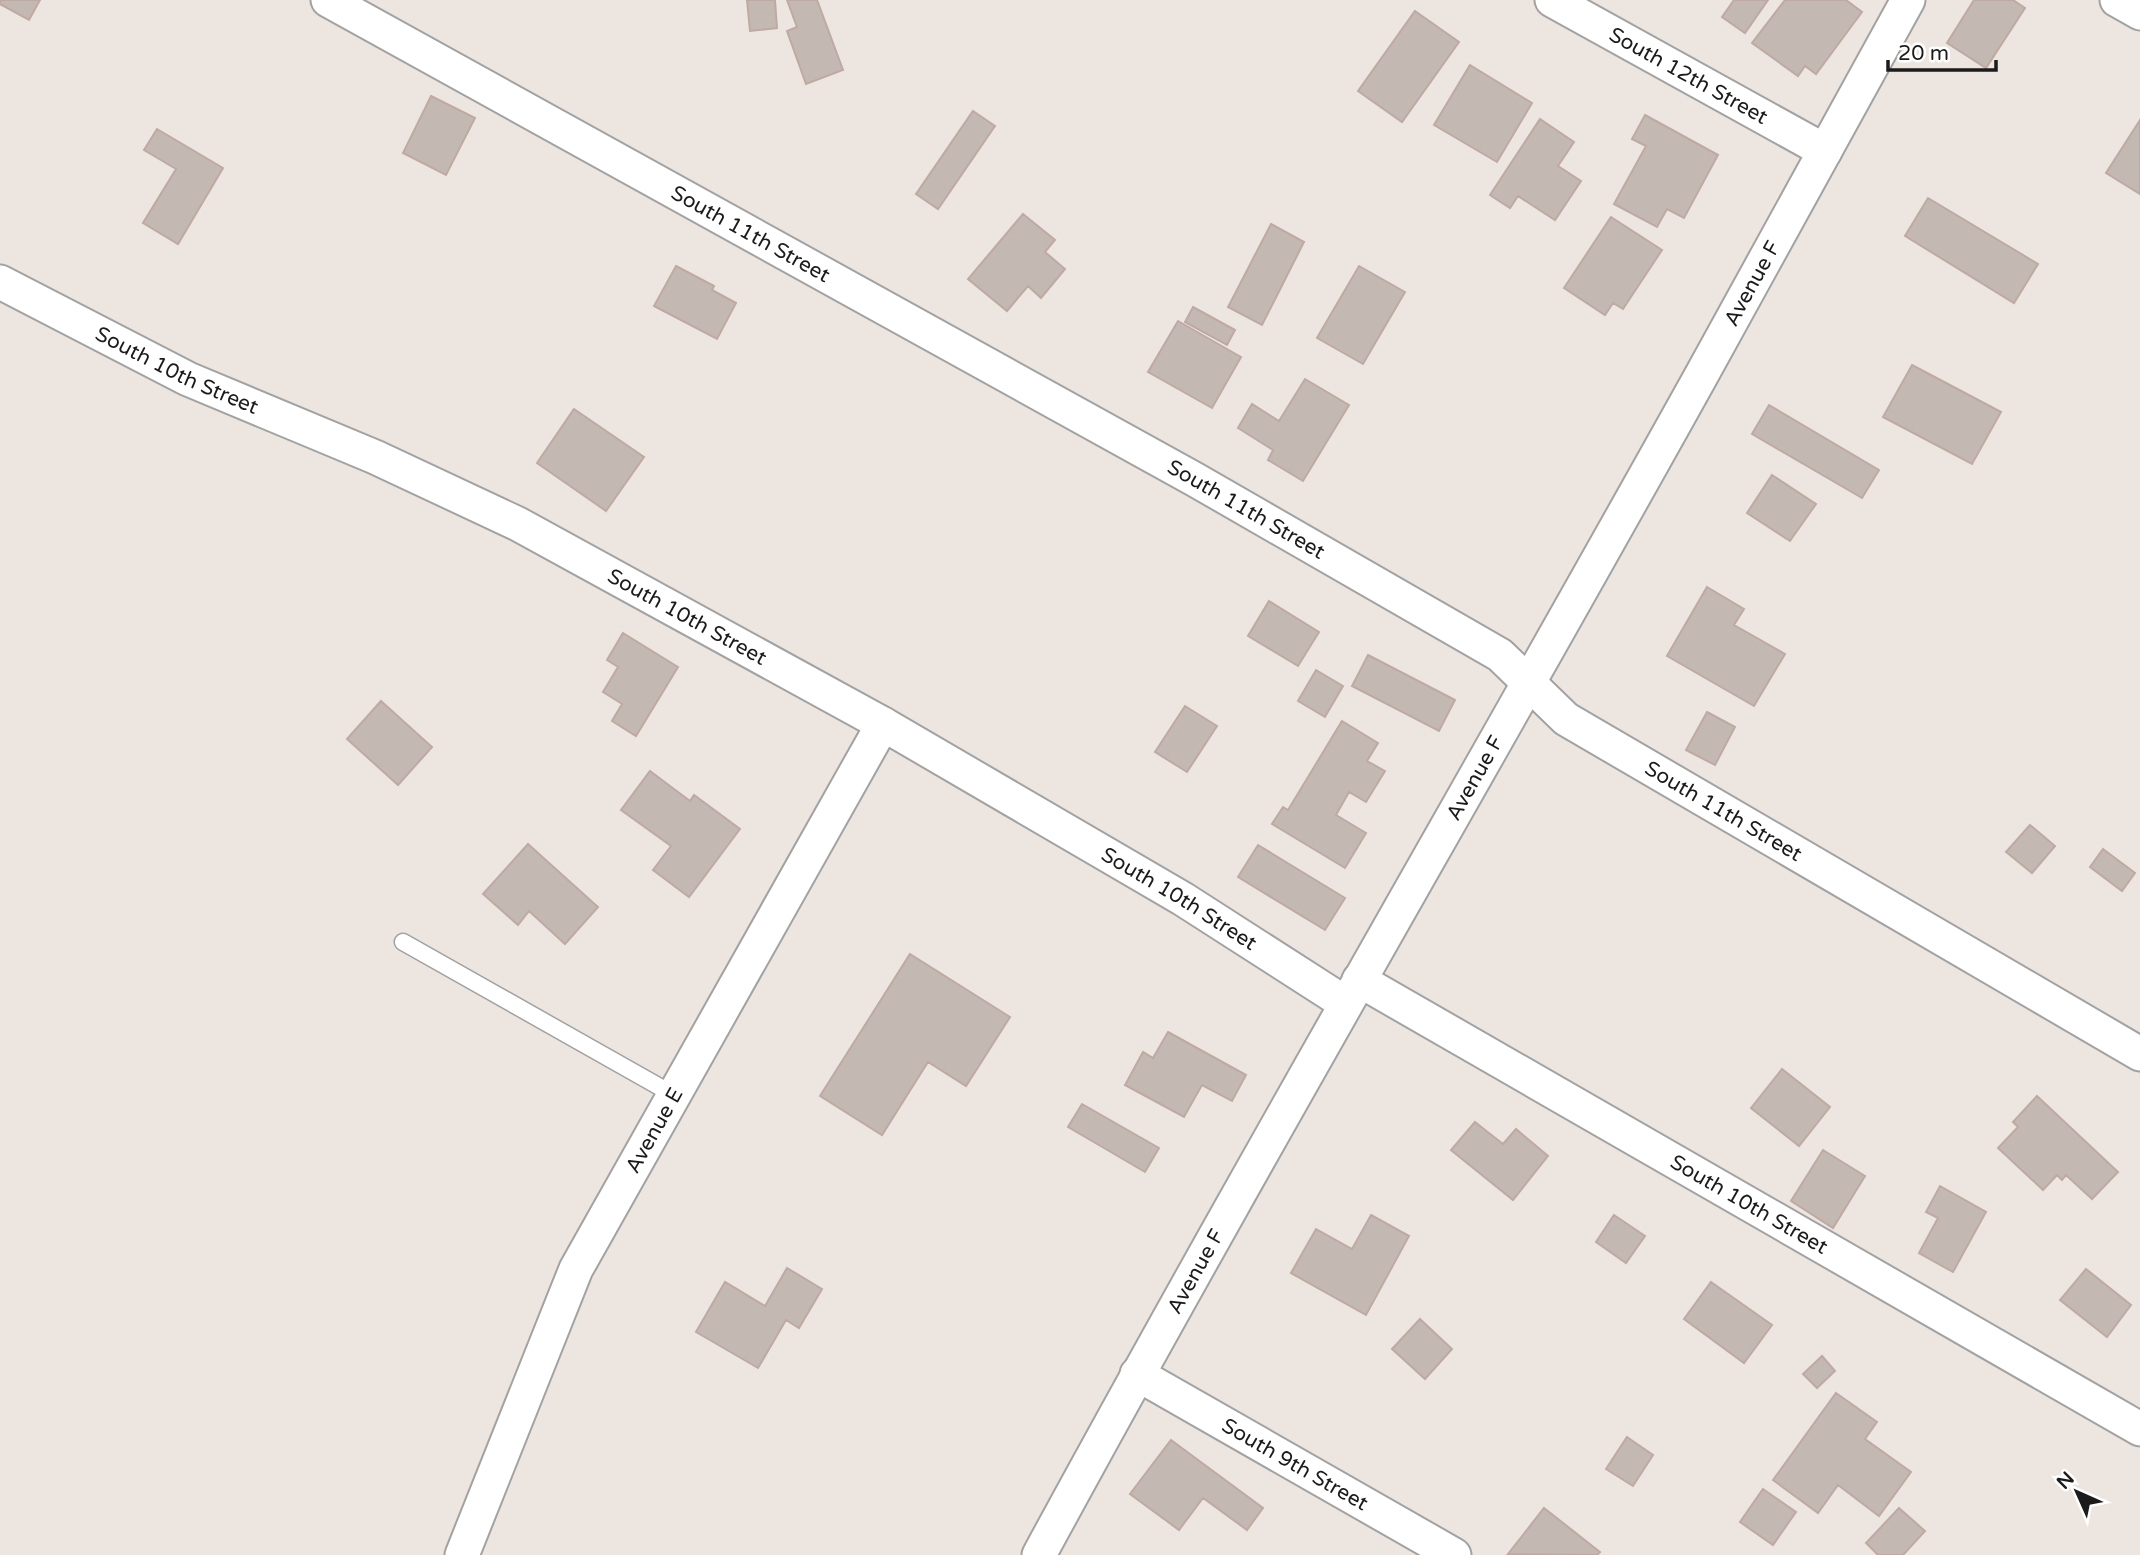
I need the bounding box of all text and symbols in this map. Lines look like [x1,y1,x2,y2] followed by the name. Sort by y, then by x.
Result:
[1605,22,1772,129] street label: South 12th Street
[1888,28,1996,72] scale bar
[1898,41,1949,66] text: 20 m
[667,180,834,288] street label: South 11th Street
[1719,236,1786,330] street label: Avenue F
[91,321,262,420] street label: South 10th Street
[1163,454,1330,564] street label: South 11th Street
[603,563,771,670] street label: South 10th Street
[1441,731,1509,825] street label: Avenue F
[1641,755,1807,866] street label: South 11th Street
[1097,842,1261,956] street label: South 10th Street
[620,1083,688,1177] street label: Avenue E
[1666,1149,1832,1259] street label: South 10th Street
[1162,1224,1229,1318] street label: Avenue F
[1217,1413,1373,1516] street label: South 9th Street
[2042,1457,2112,1527] north arrow
[2053,1468,2079,1494] text: N

